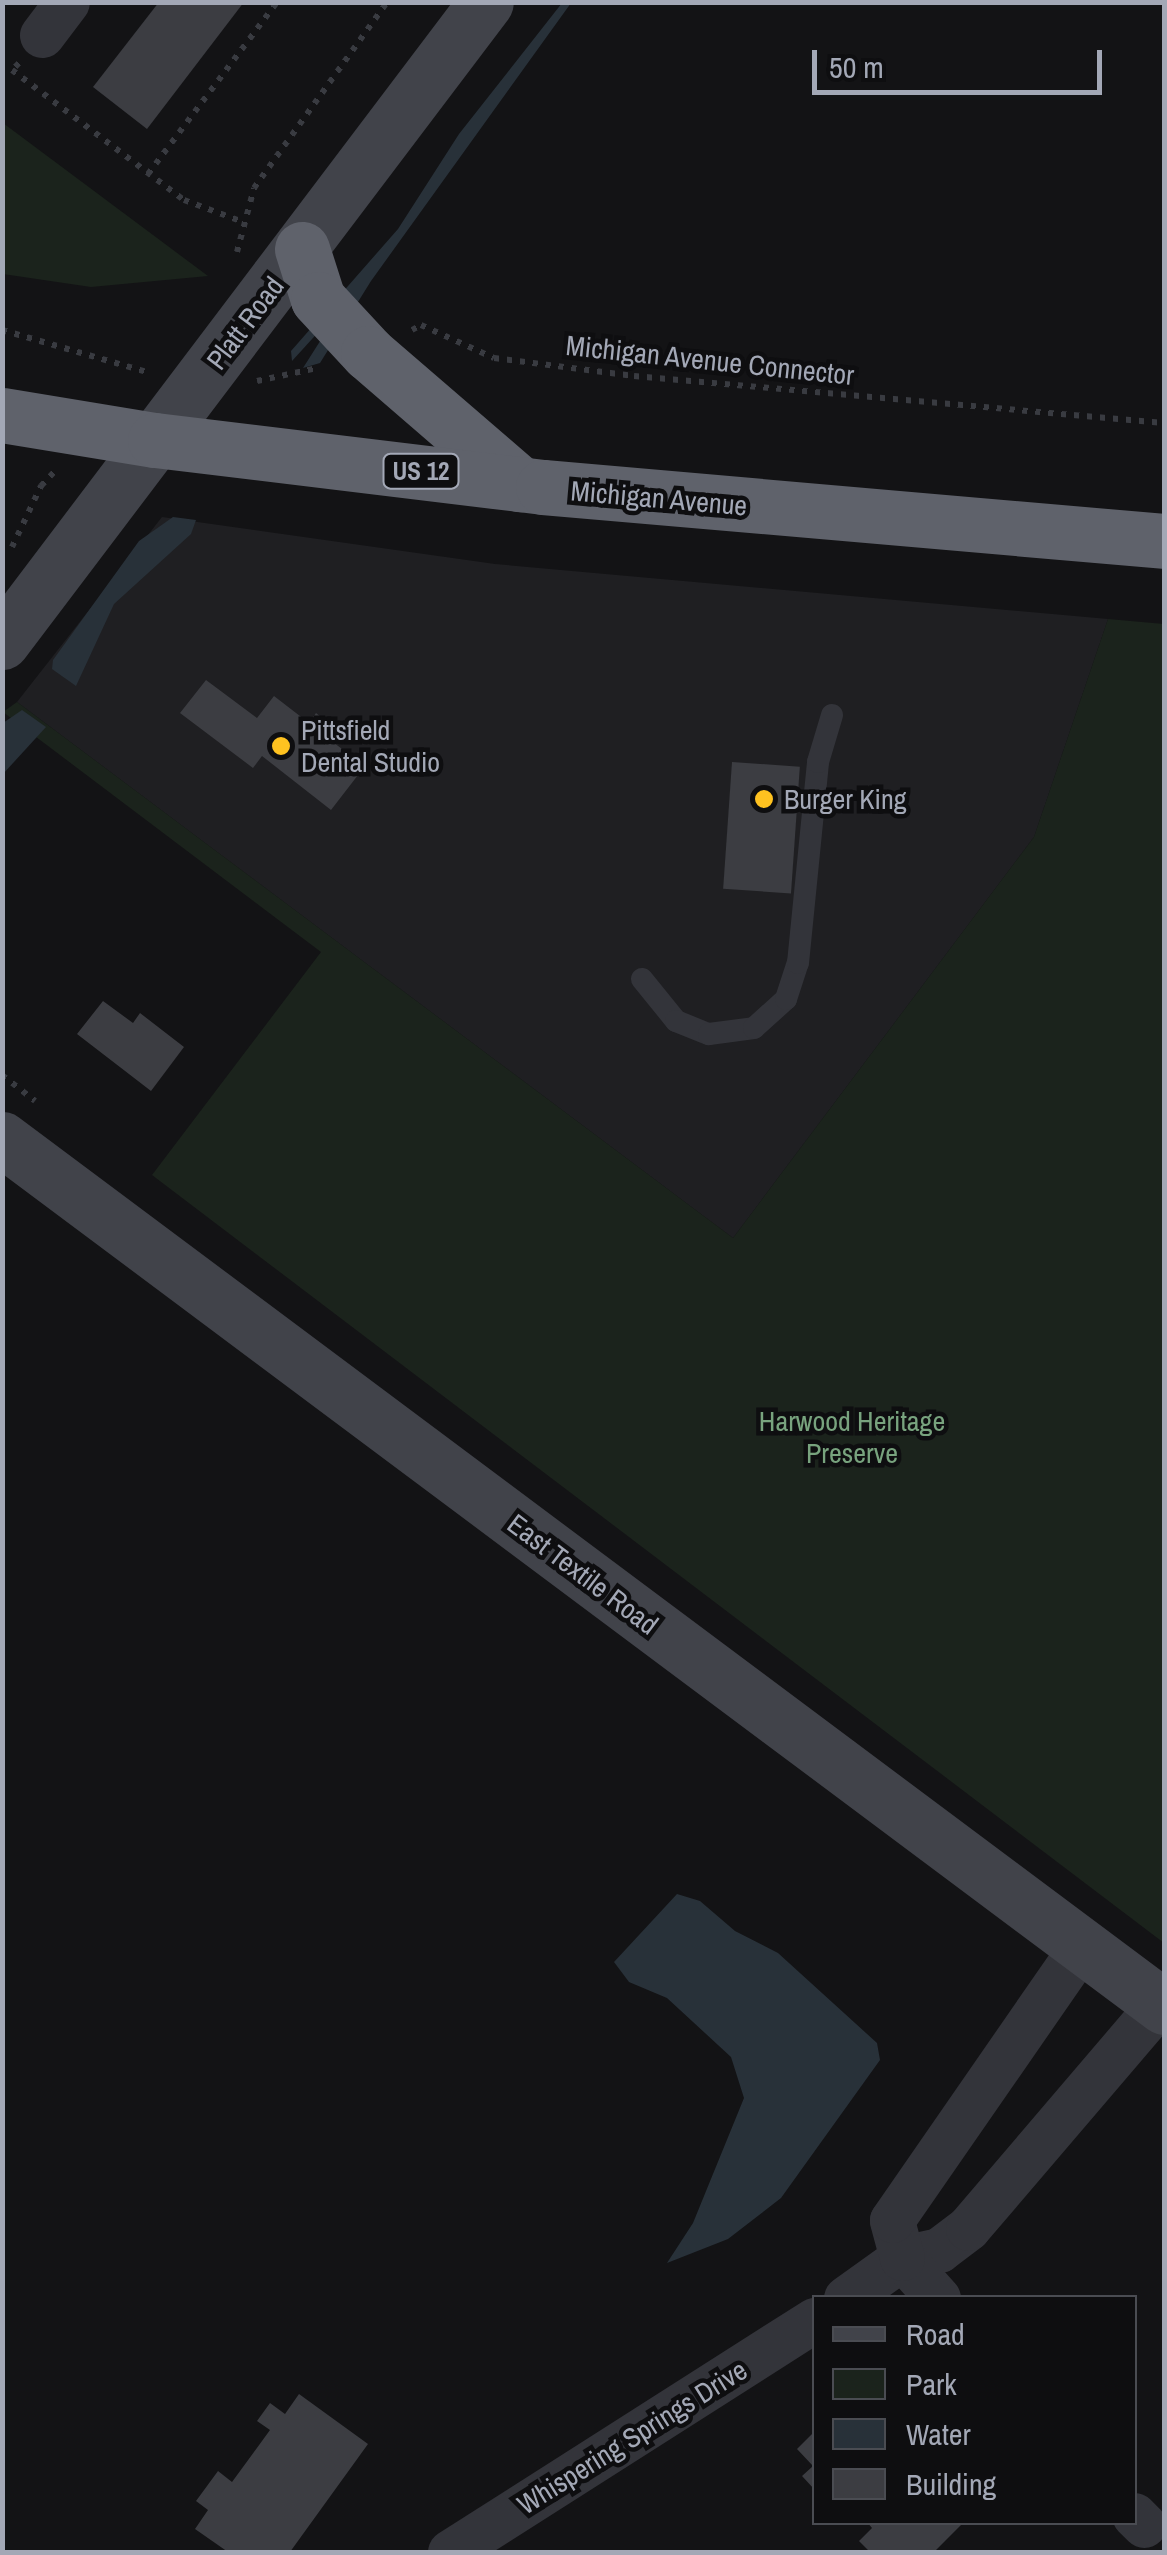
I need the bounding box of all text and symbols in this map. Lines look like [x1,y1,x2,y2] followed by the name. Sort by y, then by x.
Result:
[817,30,1107,92] scale bar
[829,47,884,87] text: 50 m
[199,270,291,376] street label: Platt Road
[564,328,856,392] street label: Michigan Avenue Connector
[381,451,461,491] road number: US 12
[569,473,749,523] street label: Michigan Avenue
[301,713,440,779] place label: Pittsfield Dental Studio
[270,735,292,757] marker: Pittsfield Dental Studio
[784,782,907,816] place label: Burger King
[753,788,775,810] marker: Burger King
[759,1404,945,1470] park label: Harwood Heritage Preserve
[501,1506,665,1642] street label: East Textile Road
[812,2295,1137,2525] legend
[906,2314,965,2354] text: Road
[511,2353,753,2521] street label: Whispering Springs Drive
[906,2364,957,2404] text: Park
[906,2414,971,2454] text: Water
[906,2464,996,2504] text: Building

